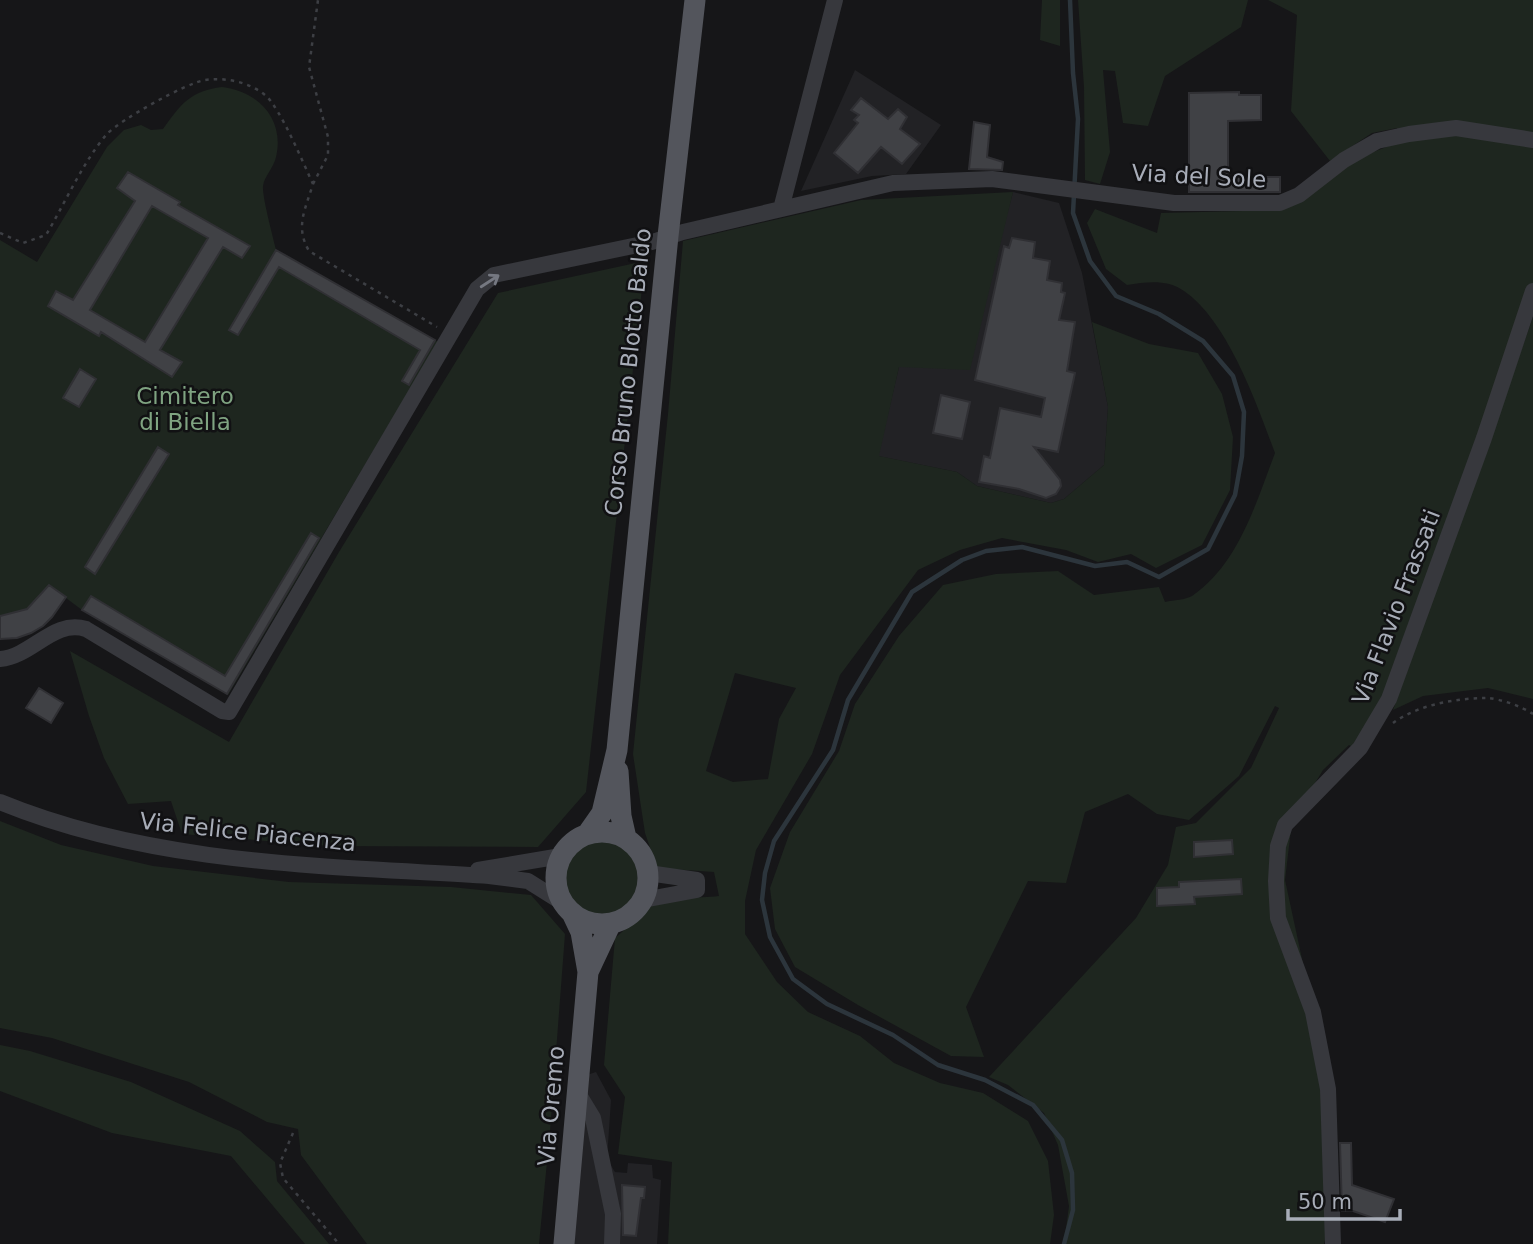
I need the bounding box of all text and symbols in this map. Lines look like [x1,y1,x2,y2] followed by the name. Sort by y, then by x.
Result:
[1131,159,1267,193] street label: Via del Sole
[600,227,656,517] street label: Corso Bruno Blotto Baldo
[480,273,499,288] one-way arrow
[136,383,234,435] park label: Cimitero di Biella
[1347,506,1445,708] street label: Via Flavio Frassati
[139,808,357,856] street label: Via Felice Piacenza
[533,1045,569,1167] street label: Via Oremo
[1288,1178,1400,1222] scale bar
[1298,1190,1352,1214] text: 50 m

